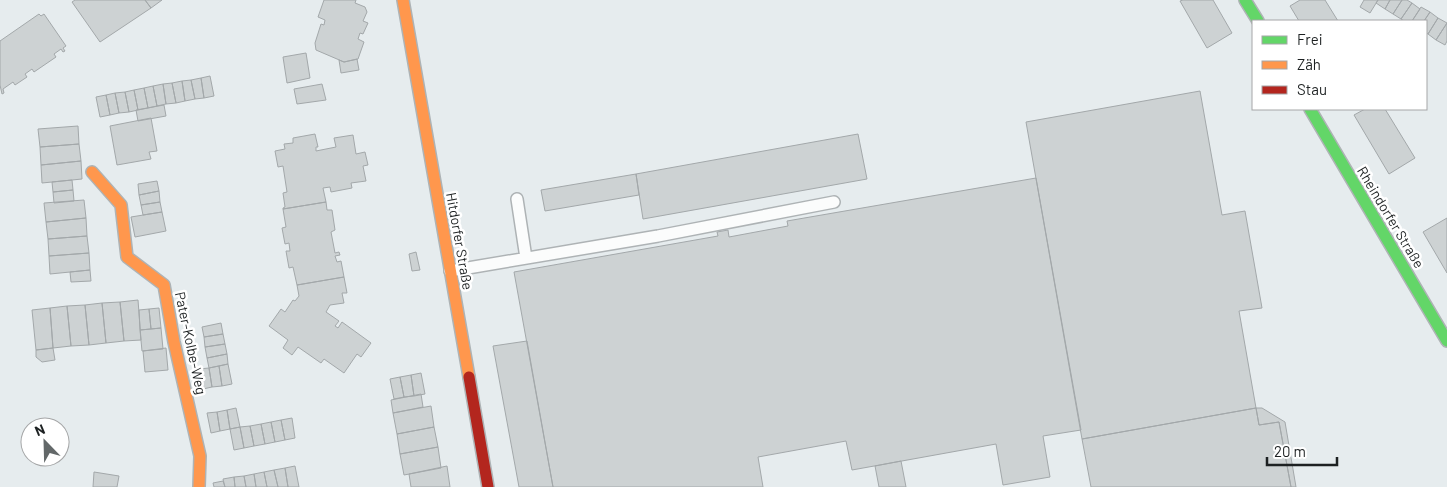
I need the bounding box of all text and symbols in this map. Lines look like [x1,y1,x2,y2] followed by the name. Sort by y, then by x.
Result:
[1252,20,1427,110] legend
[1297,30,1323,48] text: Frei
[1297,55,1321,73] text: Zäh
[1297,80,1327,98] text: Stau
[1354,163,1428,271] street label: Rheindorfer Straße
[443,191,477,291] street label: Hitdorfer Straße
[172,290,210,396] street label: Pater-Kolbe-Weg
[20,417,70,467] north arrow
[32,420,47,439] text: N
[1267,434,1337,466] scale bar
[1274,442,1306,460] text: 20 m

